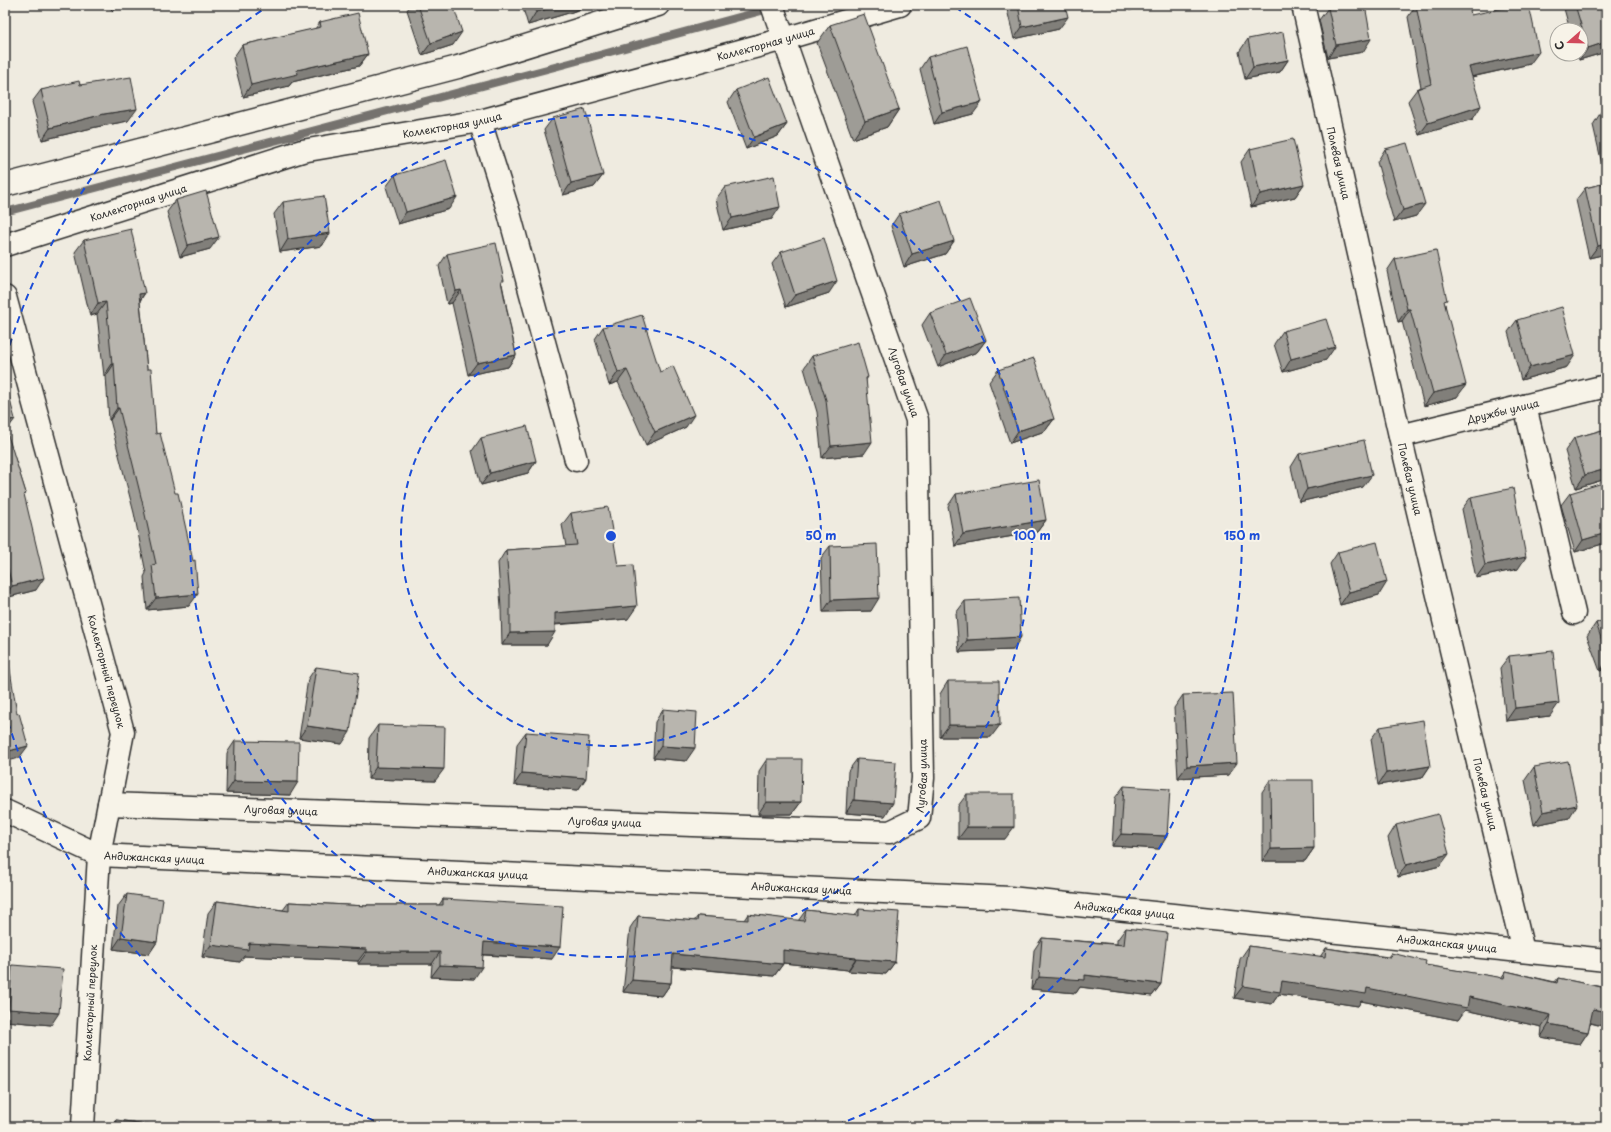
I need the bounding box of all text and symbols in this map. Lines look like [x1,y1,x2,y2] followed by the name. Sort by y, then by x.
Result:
[715,22,817,64] street label: Коллекторная улица
[1549,22,1589,62] north arrow
[1550,39,1569,52] text: С
[402,107,504,141] street label: Коллекторная улица
[1324,125,1355,201] street label: Полевая улица
[88,180,189,225] street label: Коллекторная улица
[884,345,924,420] street label: Луговая улица
[1464,394,1541,427] street label: Дружбы улица
[1395,441,1427,517] street label: Полевая улица
[805,526,837,544] text: 50 m
[1013,526,1051,544] text: 100 m
[1224,526,1260,544] text: 150 m
[604,529,618,543] centre of rings
[85,613,130,730] street label: Коллекторный переулок
[912,738,930,813] street label: Луговая улица
[1470,756,1502,833] street label: Полевая улица
[244,801,319,819] street label: Луговая улица
[568,812,642,830] street label: Луговая улица
[104,847,206,867] street label: Андижанская улица
[427,863,529,882] street label: Андижанская улица
[751,878,853,898] street label: Андижанская улица
[1074,897,1176,922] street label: Андижанская улица
[1396,930,1498,956] street label: Андижанская улица
[79,944,101,1062] street label: Коллекторный переулок

